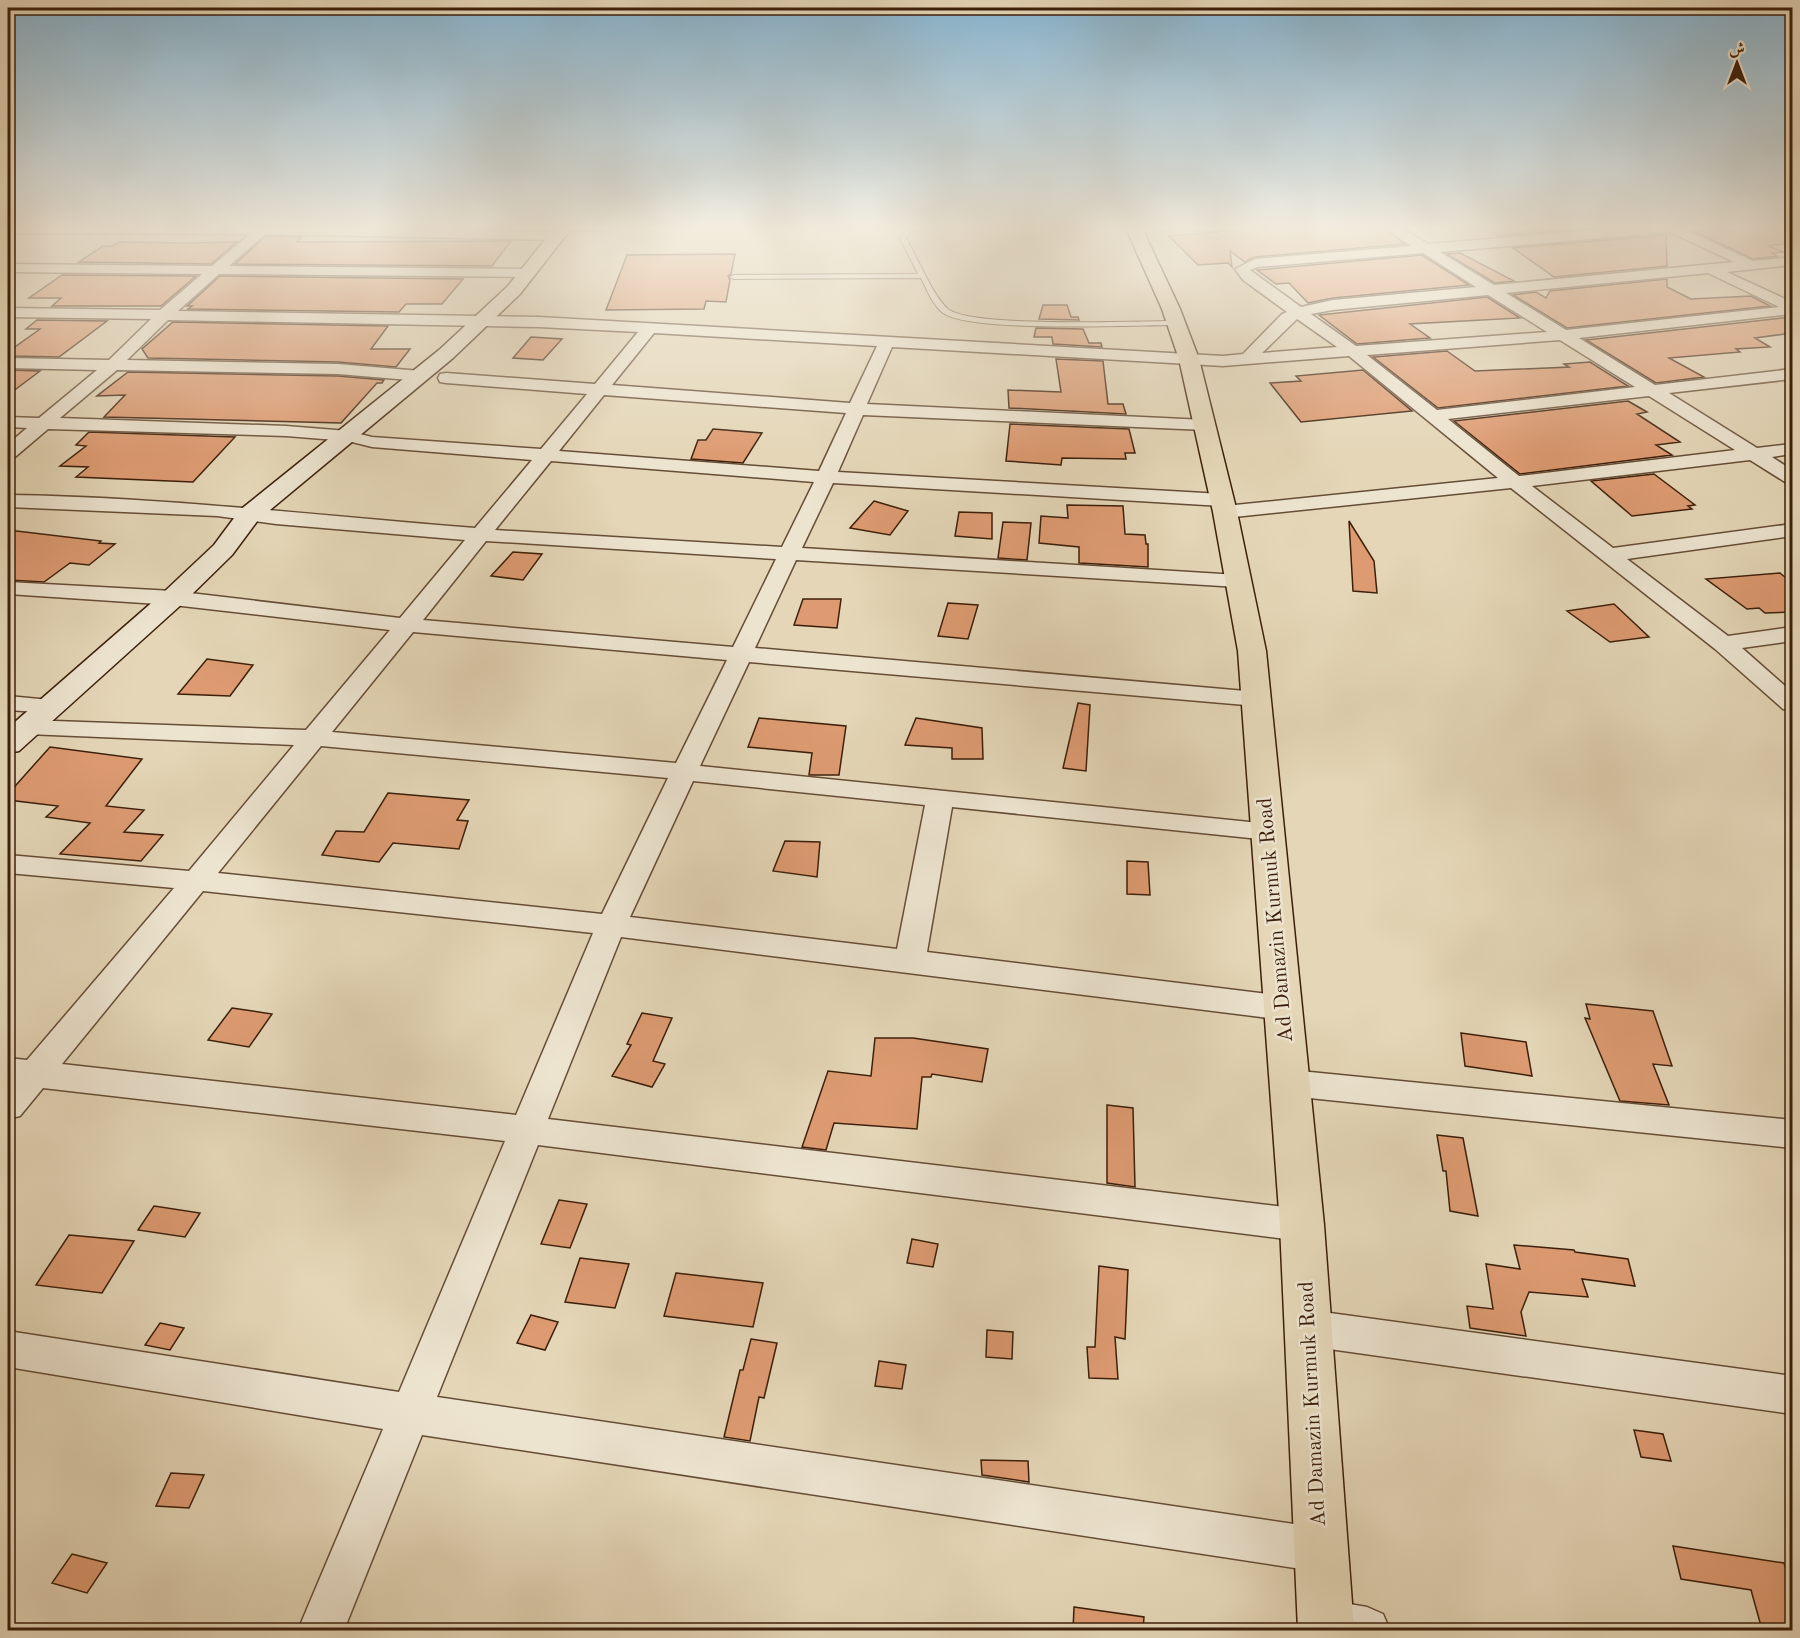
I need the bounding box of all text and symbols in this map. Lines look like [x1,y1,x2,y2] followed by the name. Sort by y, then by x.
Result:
[1707,33,1767,93] north arrow
[1729,42,1745,58] text: ش
[1255,797,1297,1043] street label: Ad Damazin Kurmuk Road
[1296,1281,1330,1527] street label: Ad Damazin Kurmuk Road

